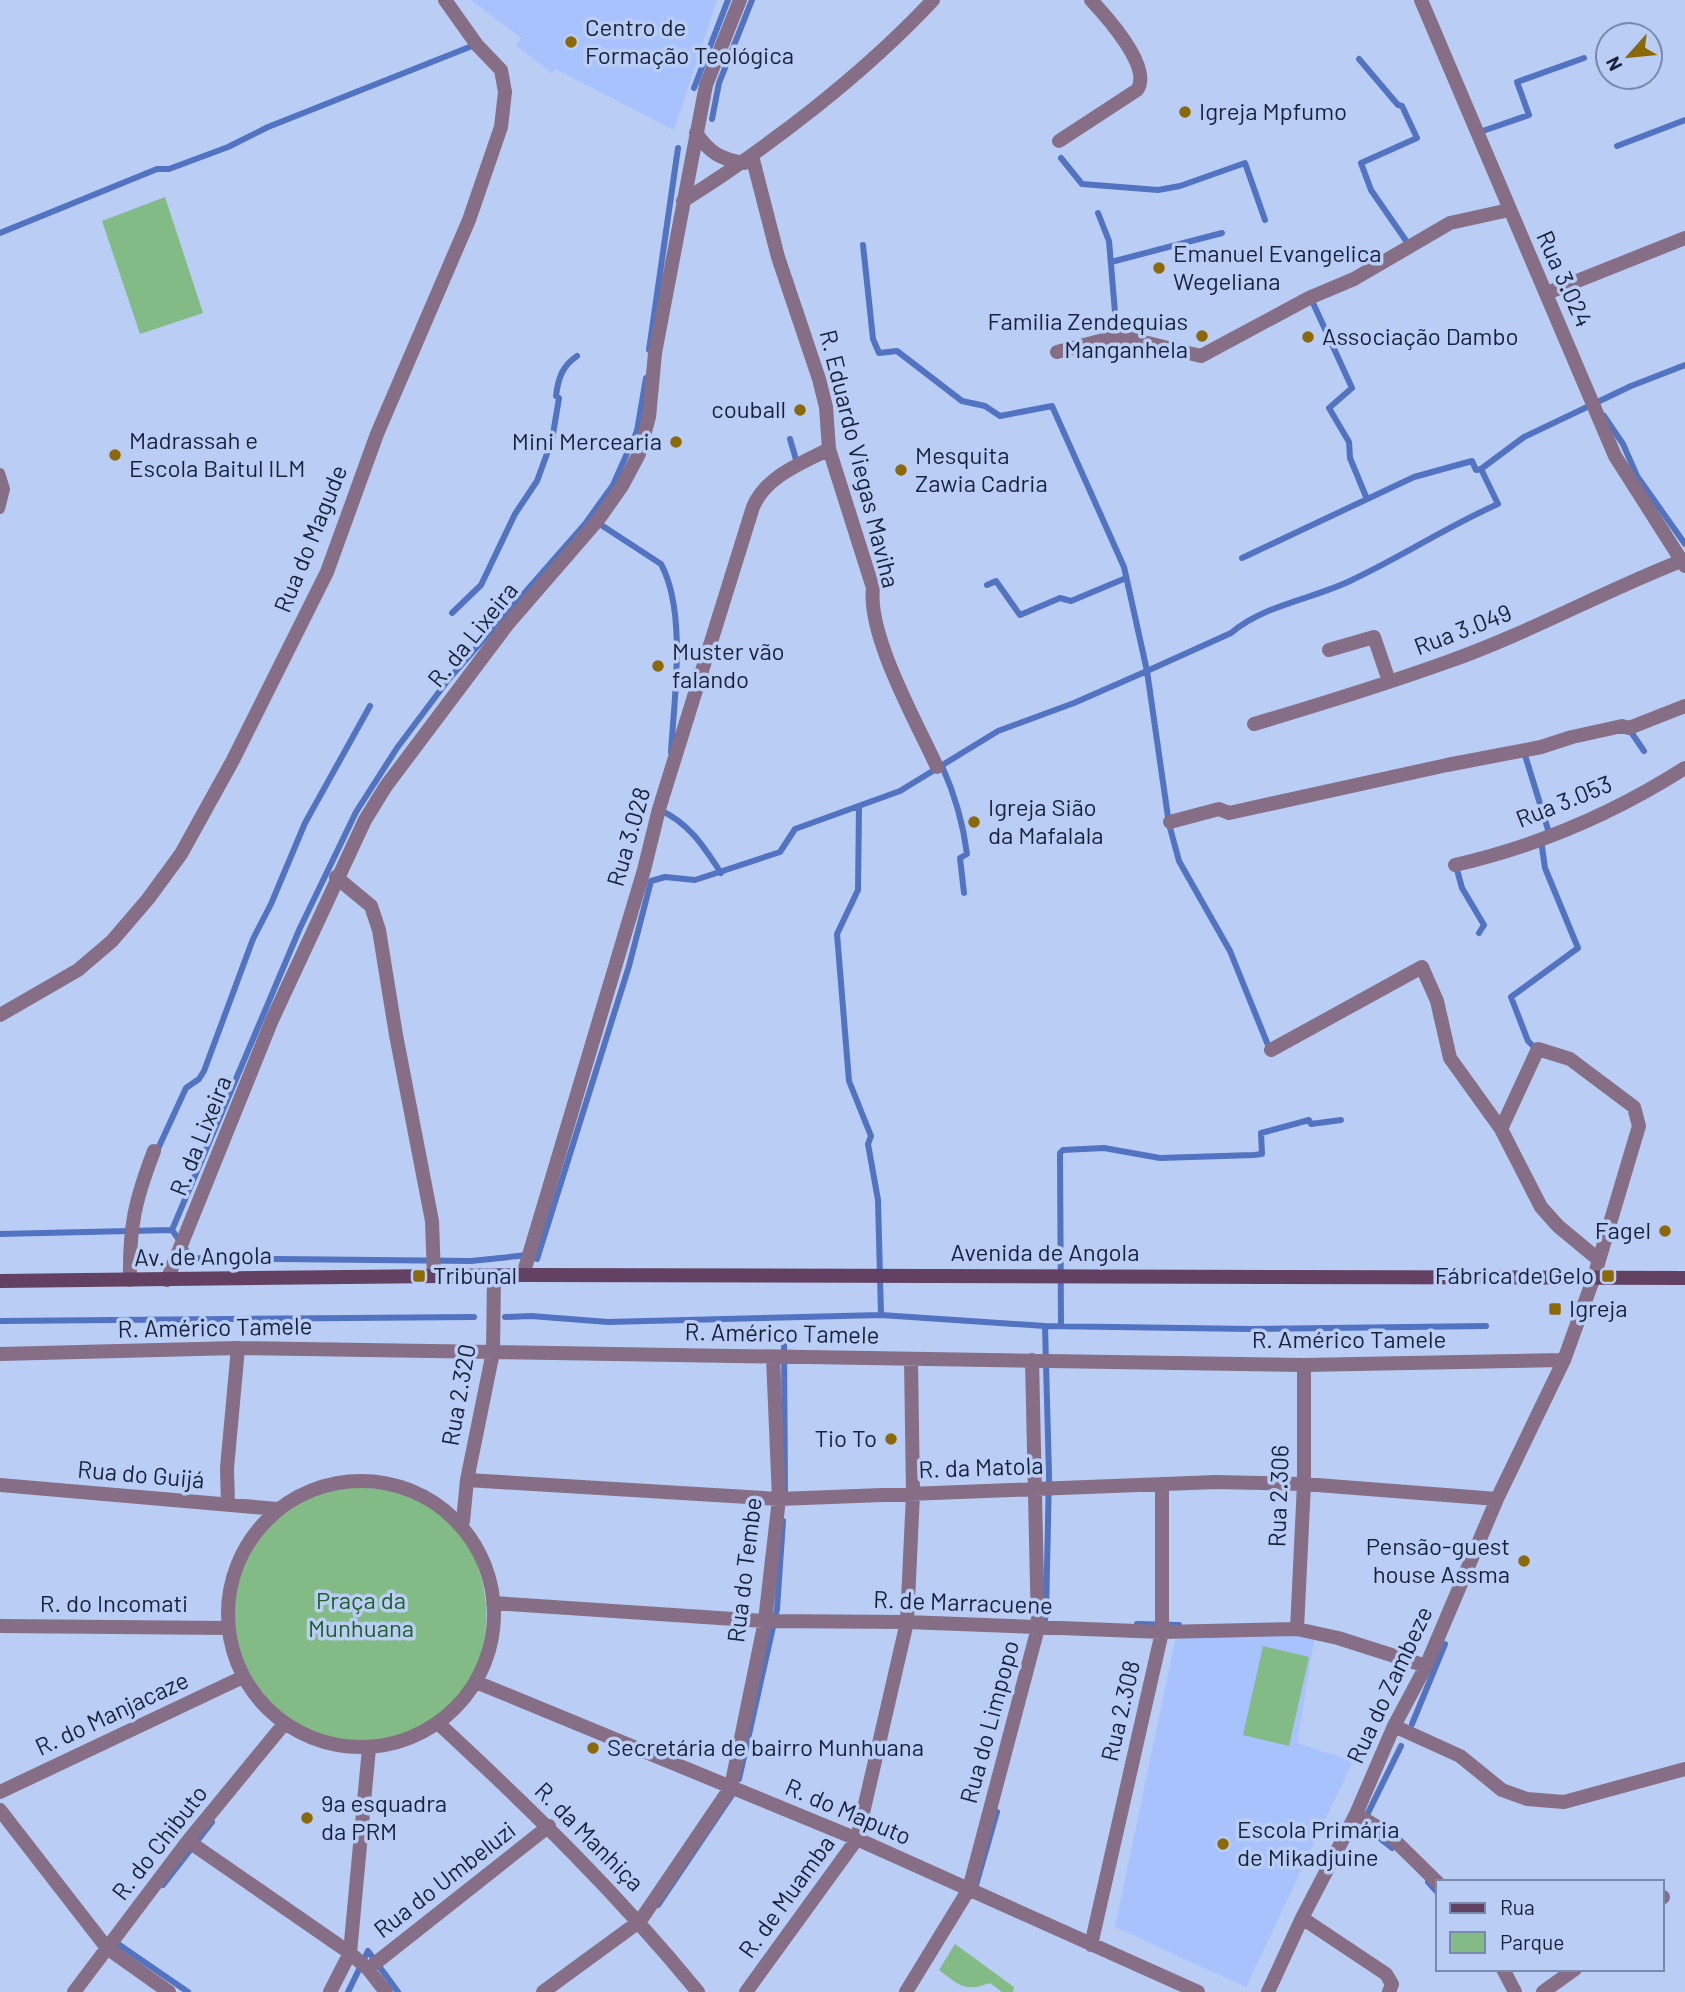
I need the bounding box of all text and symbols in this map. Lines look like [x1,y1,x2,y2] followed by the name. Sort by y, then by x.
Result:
[585,12,794,69] place label: Centro de Formação Teológica
[1594,21,1664,91] north arrow
[563,34,579,50] marker: Centro de Formação Teológica
[1600,53,1627,75] text: N
[1199,96,1347,125] place label: Igreja Mpfumo
[1177,104,1193,120] marker: Igreja Mpfumo
[1531,226,1599,331] street label: Rua 3.024
[1173,238,1381,295] place label: Emanuel Evangelica Wegeliana
[1151,260,1167,276] marker: Emanuel Evangelica Wegeliana
[988,306,1188,363] place label: Familia Zendequias Manganhela
[1322,321,1518,350] place label: Associação Dambo
[814,327,907,591] street label: R. Eduardo Viegas Maviha
[1194,328,1210,344] marker: Familia Zendequias Manganhela
[1300,329,1316,345] marker: Associação Dambo
[711,394,786,423] place label: couball
[792,402,808,418] marker: couball
[129,425,305,482] place label: Madrassah e Escola Baitul ILM
[512,426,662,455] place label: Mini Mercearia
[668,434,684,450] marker: Mini Mercearia
[915,440,1048,497] place label: Mesquita Zawia Cadria
[107,447,123,463] marker: Madrassah e Escola Baitul ILM
[267,460,352,616] street label: Rua do Magude
[893,462,909,478] marker: Mesquita Zawia Cadria
[421,576,523,692] street label: R. da Lixeira
[1410,597,1515,660] street label: Rua 3.049
[672,636,785,693] place label: Muster vão falando
[650,658,666,674] marker: Muster vão falando
[1511,768,1616,833] street label: Rua 3.053
[600,784,656,889] street label: Rua 3.028
[988,792,1103,849] place label: Igreja Sião da Mafalala
[966,814,982,830] marker: Igreja Sião da Mafalala
[162,1071,237,1200] street label: R. da Lixeira
[1595,1215,1651,1244] place label: Fagel
[1657,1223,1673,1239] marker: Fagel
[951,1237,1139,1266] street label: Avenida de Angola
[134,1240,272,1271] street label: Av. de Angola
[433,1260,517,1289] place label: Tribunal
[1435,1260,1594,1289] place label: Fábrica de Gelo
[411,1268,427,1284] marker: Tribunal
[1600,1268,1616,1284] marker: Fábrica de Gelo
[1569,1293,1628,1322] place label: Igreja
[1547,1301,1563,1317] marker: Igreja
[117,1310,313,1343] street label: R. Américo Tamele
[684,1316,880,1349] street label: R. Américo Tamele
[1252,1324,1446,1353] street label: R. Américo Tamele
[434,1342,481,1448] street label: Rua 2.320
[815,1423,877,1452] place label: Tio To
[883,1431,899,1447] marker: Tio To
[1261,1444,1294,1548] street label: Rua 2.306
[918,1450,1044,1483] street label: R. da Matola
[76,1454,206,1494] street label: Rua do Guijá
[720,1496,767,1644] street label: Rua do Tembe
[1366,1531,1510,1588] place label: Pensão-guest house Assma
[1516,1553,1532,1569] marker: Pensão-guest house Assma
[873,1584,1053,1619] street label: R. de Marracuene
[308,1585,414,1642] park label: Praça da Munhuana
[40,1588,188,1617] street label: R. do Incomati
[1340,1601,1438,1768] street label: Rua do Zambeze
[953,1637,1024,1806] street label: Rua do Limpopo
[1094,1657,1145,1764] street label: Rua 2.308
[30,1664,193,1761] street label: R. do Manjacaze
[607,1732,924,1761] place label: Secretária de bairro Munhuana
[585,1740,601,1756] marker: Secretária de bairro Munhuana
[781,1771,916,1850] street label: R. do Maputo
[529,1775,651,1897] street label: R. da Manhiça
[105,1779,213,1905] street label: R. do Chibuto
[321,1788,447,1845] place label: 9a esquadra da PRM
[299,1810,315,1826] marker: 9a esquadra da PRM
[367,1814,521,1943] street label: Rua do Umbeluzi
[1237,1814,1399,1871] place label: Escola Primária de Mikadjuine
[732,1829,840,1963] street label: R. de Muamba
[1215,1836,1231,1852] marker: Escola Primária de Mikadjuine
[1436,1880,1664,1971] legend
[1500,1894,1535,1919] text: Rua
[1500,1929,1565,1954] text: Parque

